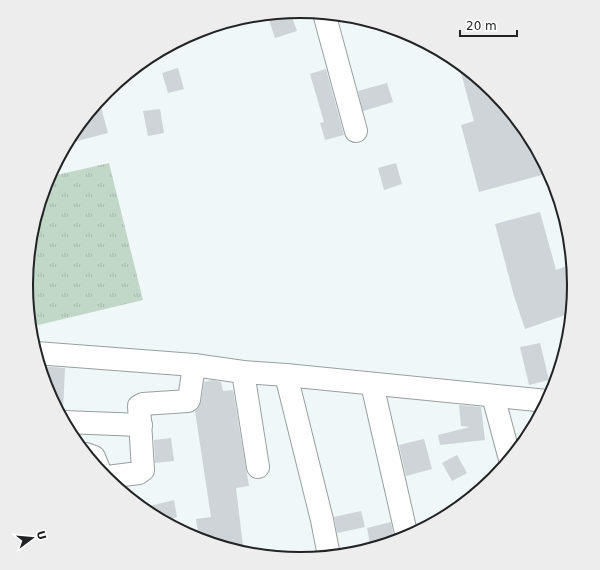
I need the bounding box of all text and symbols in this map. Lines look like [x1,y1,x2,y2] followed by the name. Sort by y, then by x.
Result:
[460,12,517,38] scale bar
[466,19,497,33] text: 20 m
[12,518,52,558] north arrow
[34,529,49,541] text: U

